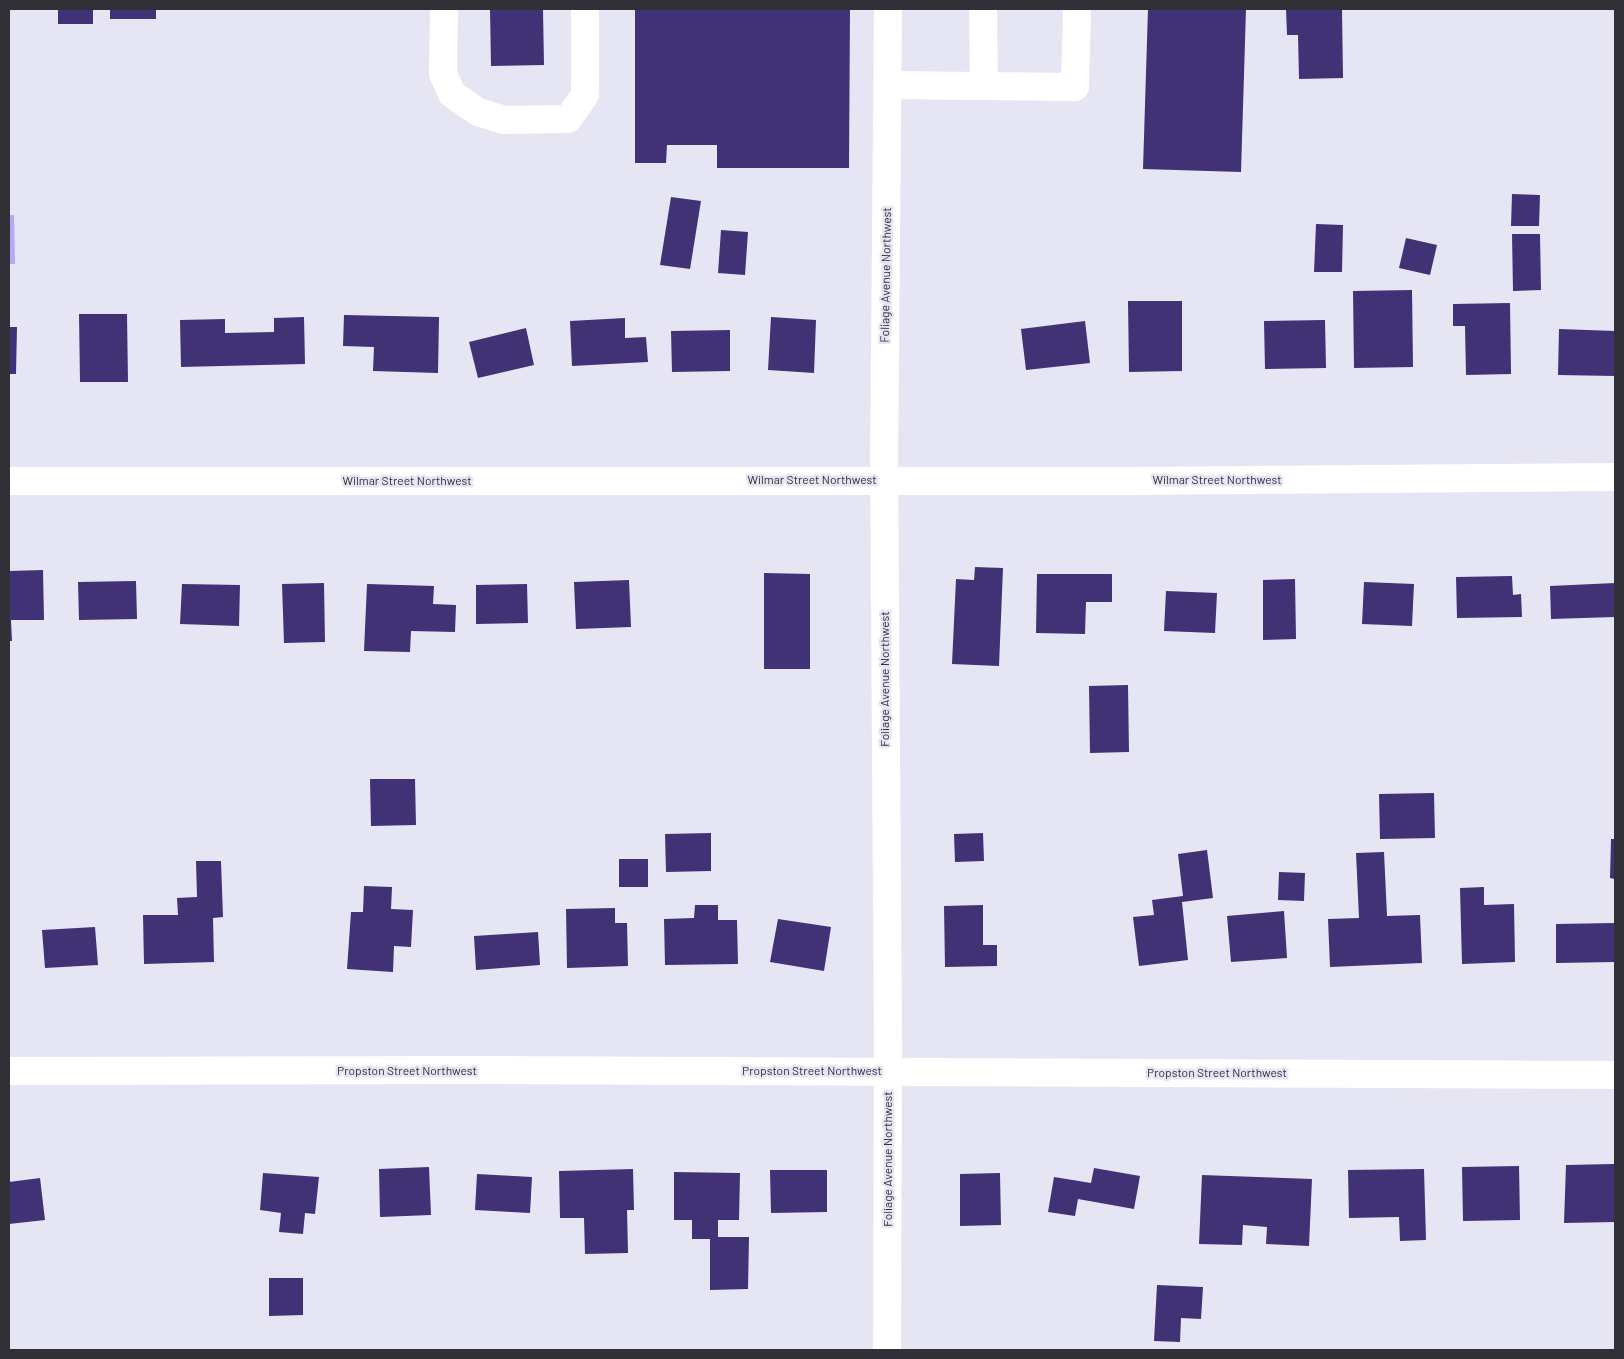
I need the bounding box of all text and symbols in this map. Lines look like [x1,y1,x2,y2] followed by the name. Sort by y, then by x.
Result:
[878,207,894,343] street label: Foliage Avenue Northwest
[747,473,877,487] street label: Wilmar Street Northwest
[1152,473,1282,487] street label: Wilmar Street Northwest
[342,474,472,488] street label: Wilmar Street Northwest
[878,611,892,747] street label: Foliage Avenue Northwest
[337,1064,477,1078] street label: Propston Street Northwest
[742,1064,882,1078] street label: Propston Street Northwest
[1147,1066,1287,1080] street label: Propston Street Northwest
[881,1091,895,1227] street label: Foliage Avenue Northwest

